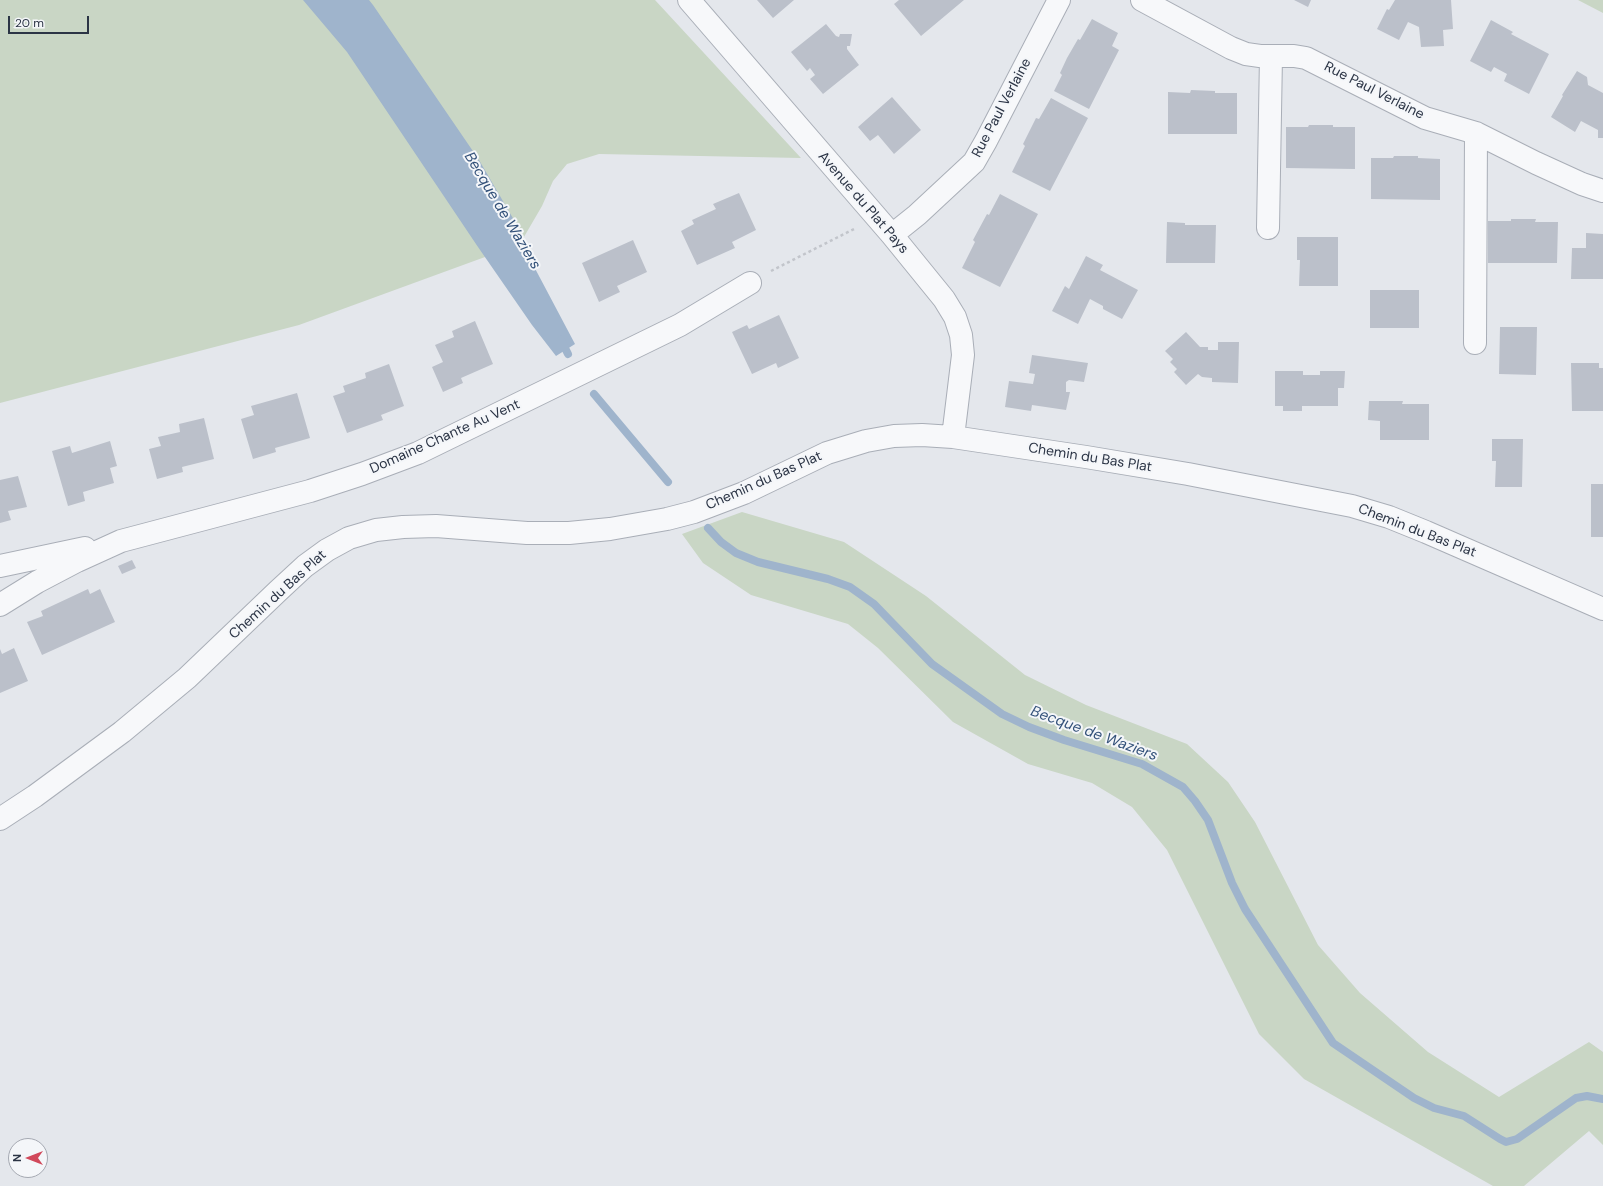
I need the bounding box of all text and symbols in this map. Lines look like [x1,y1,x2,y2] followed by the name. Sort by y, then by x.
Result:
[10,8,91,34] scale bar
[15,15,44,31] text: 20 m
[969,56,1035,160] street label: Rue Paul Verlaine
[1321,59,1427,123] street label: Rue Paul Verlaine
[460,149,544,273] water label: Becque de Waziers
[814,149,912,257] street label: Avenue du Plat Pays
[367,396,523,478] street label: Domaine Chante Au Vent
[1027,440,1153,476] street label: Chemin du Bas Plat
[703,448,825,514] street label: Chemin du Bas Plat
[1356,501,1478,561] street label: Chemin du Bas Plat
[226,547,330,643] street label: Chemin du Bas Plat
[1028,703,1160,765] water label: Becque de Waziers
[8,1138,48,1178] north arrow
[10,1154,24,1162] text: N

